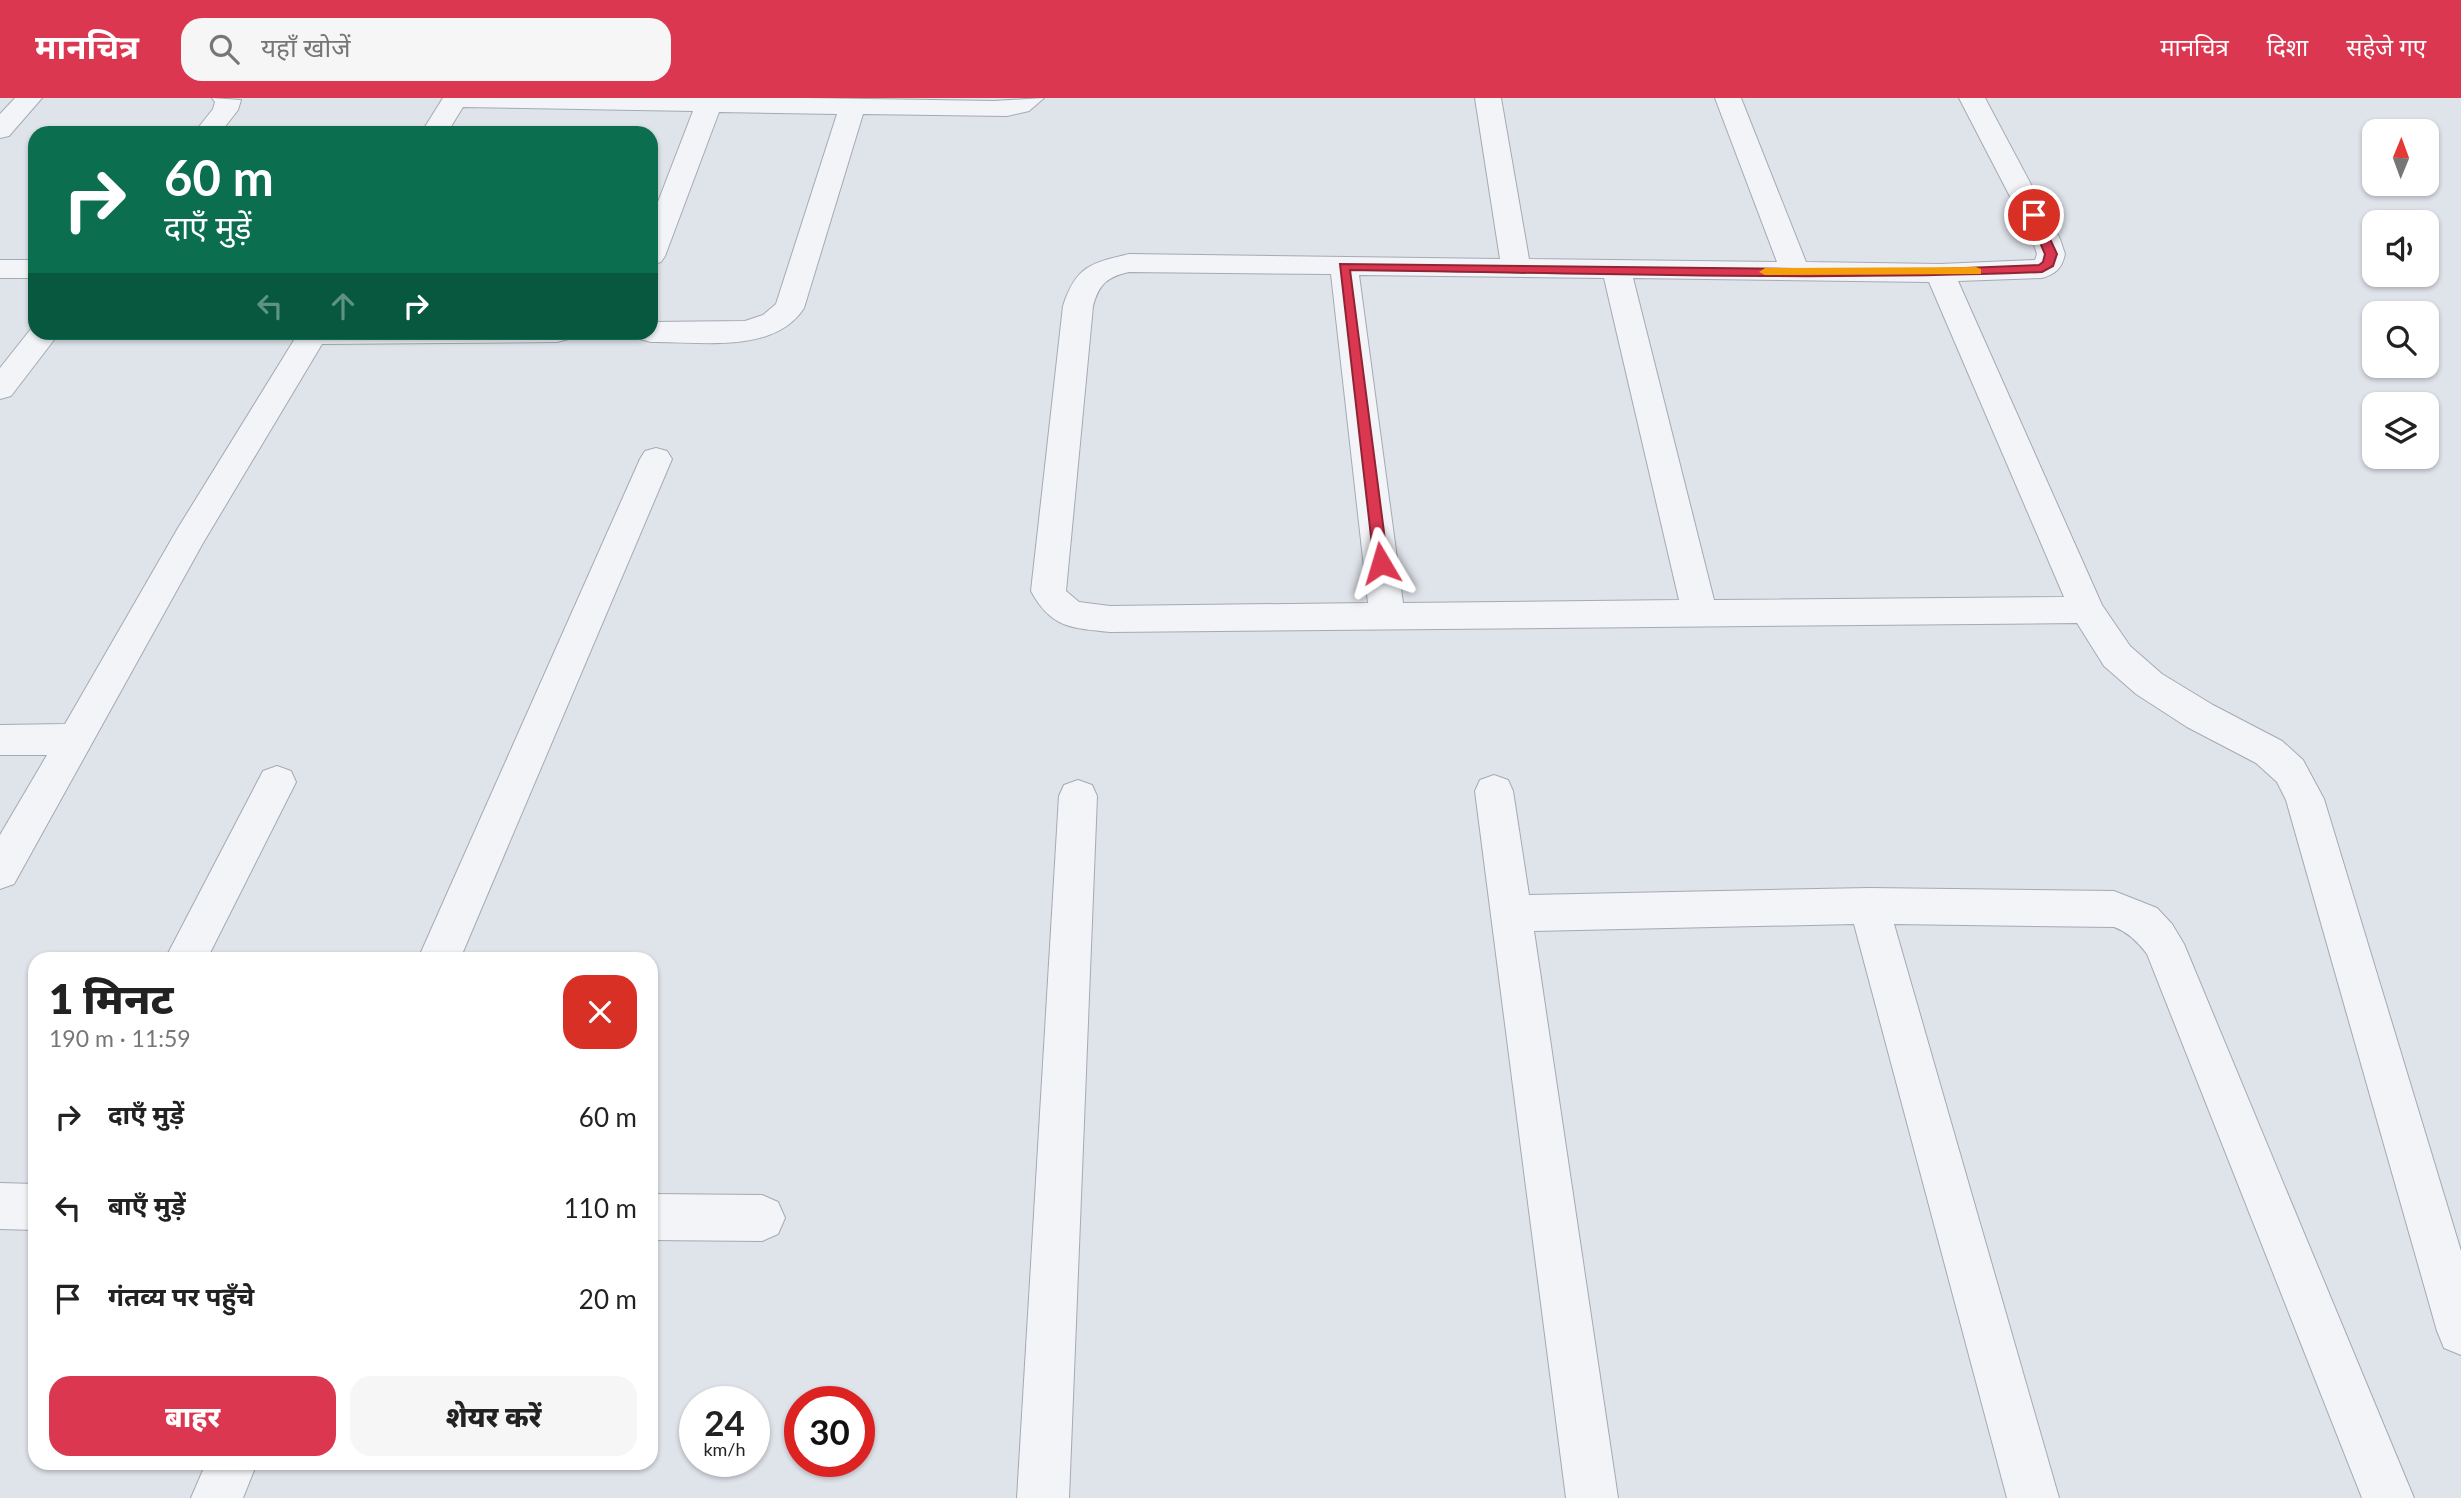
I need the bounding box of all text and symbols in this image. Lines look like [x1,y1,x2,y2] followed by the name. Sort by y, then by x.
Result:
[181,18,671,81] search box
[35,26,139,66] text: मानचित्र
[205,30,243,68] icon: search
[261,31,351,63] text: यहाँ खोजें
[2160,32,2229,61] text: मानचित्र
[2267,32,2308,61] text: दिशा
[2346,32,2426,61] text: सहेजे गए
[2362,119,2440,196] north arrow
[2362,119,2439,469] map controls
[164,148,274,206] text: 60 m
[49,154,140,245] icon: right
[2004,185,2064,245] pin
[2015,196,2053,234] icon: arrive
[164,207,251,246] text: दाएँ मुड़ें
[2362,210,2439,287] button: sound
[251,287,289,325] icon: left
[324,287,362,325] icon: ahead
[397,287,435,325] icon: right
[2362,301,2439,378] button: search
[2362,392,2439,469] button: layers
[1344,526,1418,600] position arrow
[49,973,174,1023] text: 1 मिनट
[563,975,637,1049] button: close
[49,1024,191,1052] text: 190 m · 11:59
[49,1098,87,1136] icon: right
[108,1098,184,1130] text: दाएँ मुड़ें
[579,1101,637,1133] text: 60 m
[49,1189,87,1227] icon: left
[108,1189,186,1221] text: बाएँ मुड़ें
[564,1192,637,1224] text: 110 m
[49,1280,87,1318] icon: arrive
[108,1280,254,1312] text: गंतव्य पर पहुँचे
[579,1283,637,1315] text: 20 m
[49,1376,336,1456] button: बाहर
[350,1376,637,1456] button: शेयर करें
[784,1386,875,1477] speed limit sign: 30
[704,1401,745,1443] text: 24
[703,1438,746,1460] text: km/h

